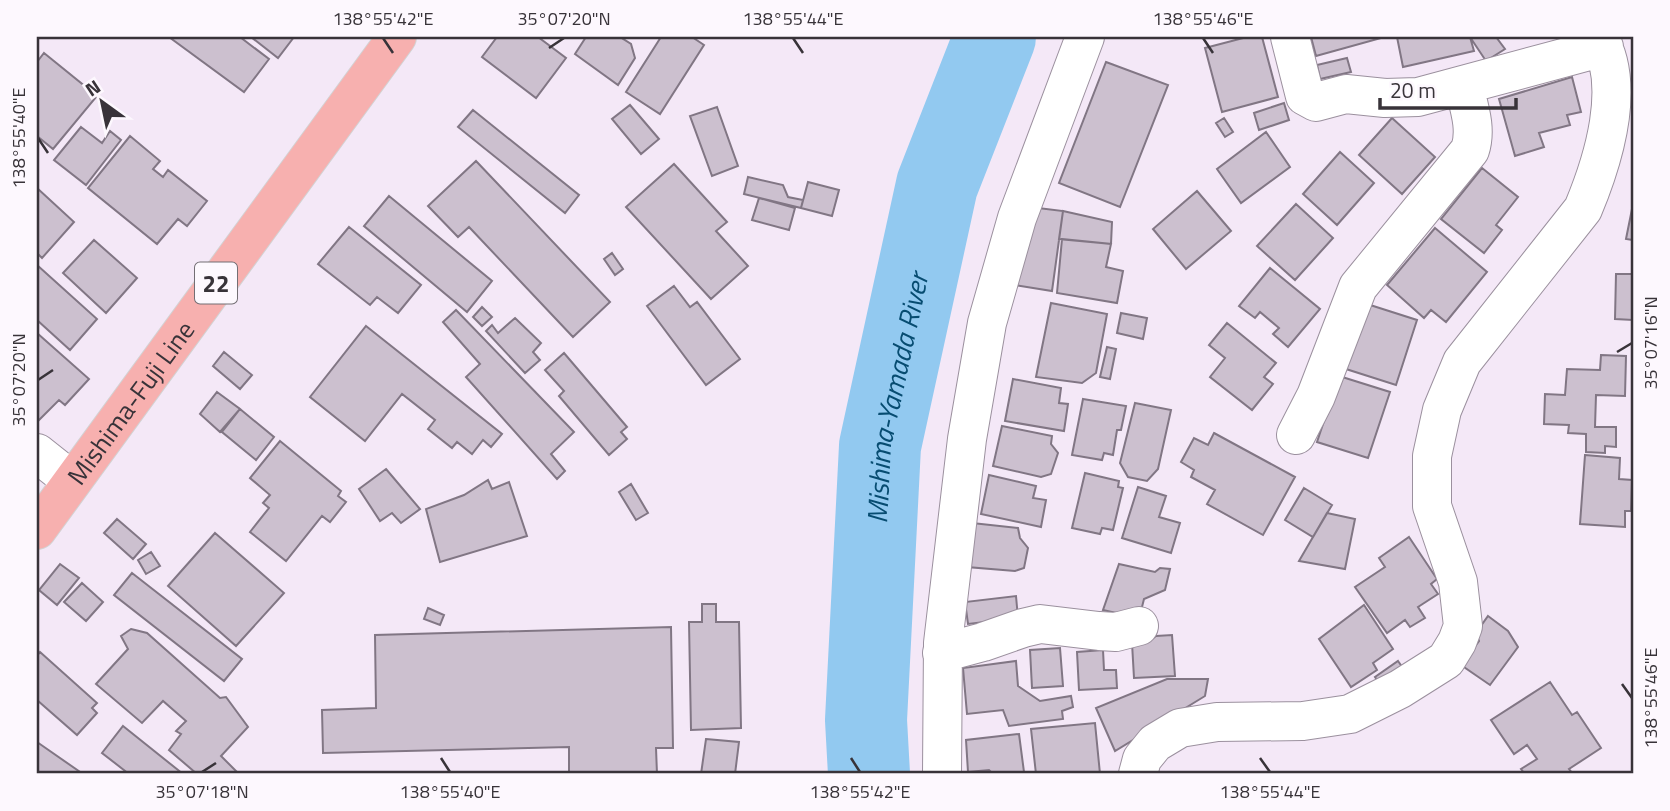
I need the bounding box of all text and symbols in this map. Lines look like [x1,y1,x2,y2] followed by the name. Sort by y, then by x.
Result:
[332,5,434,32] text: 138°55'42"E
[517,5,611,32] text: 35°07'20"N
[742,5,844,32] text: 138°55'44"E
[1152,5,1254,32] text: 138°55'46"E
[66,66,136,136] north arrow
[1380,66,1516,110] scale bar
[79,72,106,103] text: N
[1390,74,1436,106] text: 20 m
[5,87,32,189] text: 138°55'40"E
[195,262,237,304] road number: 22
[855,266,939,525] water label: Mishima-Yamada River
[1637,296,1664,390] text: 35°07'16"N
[57,312,203,493] street label: Mishima-Fuji Line
[5,333,32,427] text: 35°07'20"N
[1637,647,1664,749] text: 138°55'46"E
[155,778,249,805] text: 35°07'18"N
[399,778,501,805] text: 138°55'40"E
[809,778,911,805] text: 138°55'42"E
[1219,778,1321,805] text: 138°55'44"E

